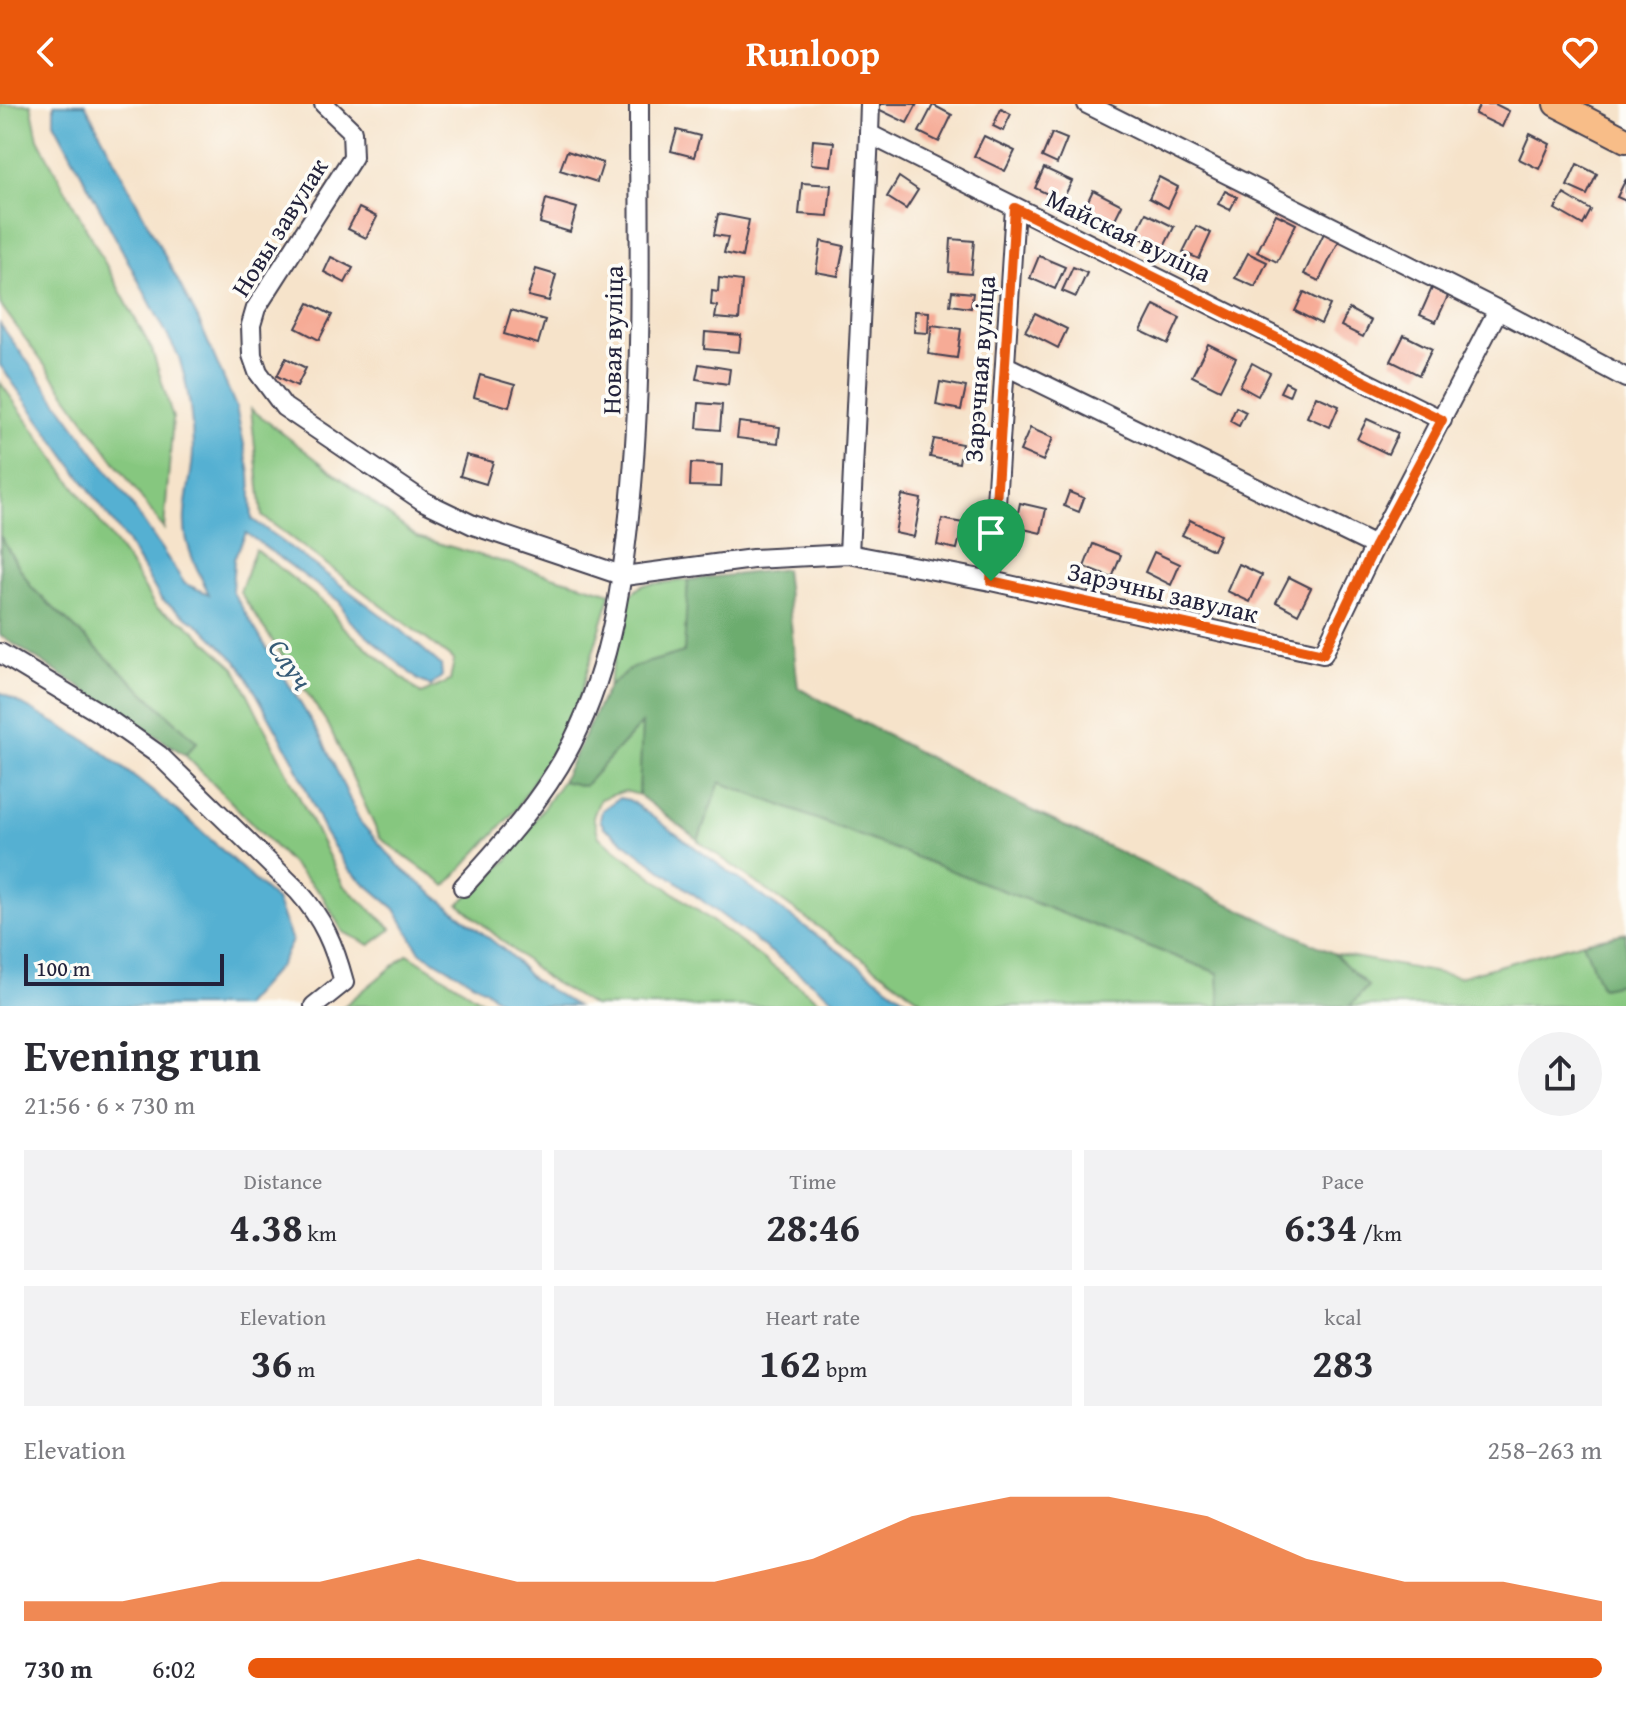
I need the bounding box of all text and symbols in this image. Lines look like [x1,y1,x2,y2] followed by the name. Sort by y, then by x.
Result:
[746,26,880,79] text: Runloop
[24,30,68,74] icon: back
[1558,30,1602,74] icon: heart
[221,150,337,304] street label: Новы завулак
[1040,178,1219,292] street label: Майская вуліца
[591,264,633,415] street label: Новая вуліца
[953,274,1005,464] street label: Зарэчная вуліца
[957,499,1025,581] pin
[969,511,1013,555] icon: arrive
[1064,551,1263,633] street label: Зарэчны завулак
[259,630,324,699] water label: Случ
[24,950,224,986] scale bar
[36,952,91,984] text: 100 m
[24,1023,261,1087] text: Evening run
[1518,1032,1602,1116] button: share
[24,1085,195,1124] text: 21:56 · 6 × 730 m
[244,1165,322,1197] text: Distance
[790,1165,836,1197] text: Time
[1322,1165,1364,1197] text: Pace
[229,1197,303,1256] text: 4.38
[766,1197,860,1256] text: 28:46
[1284,1197,1358,1256] text: 6:34
[303,1217,337,1249] text: km
[1358,1217,1402,1249] text: /km
[240,1301,326,1333] text: Elevation
[766,1301,860,1333] text: Heart rate
[1324,1301,1362,1333] text: kcal
[251,1333,292,1392] text: 36
[759,1333,821,1392] text: 162
[1312,1333,1374,1392] text: 283
[292,1353,315,1385] text: m
[821,1353,867,1385] text: bpm
[24,1430,126,1469] text: Elevation
[1488,1430,1602,1469] text: 258–263 m
[24,1649,92,1688] text: 730 m
[152,1649,196,1688] text: 6:02

